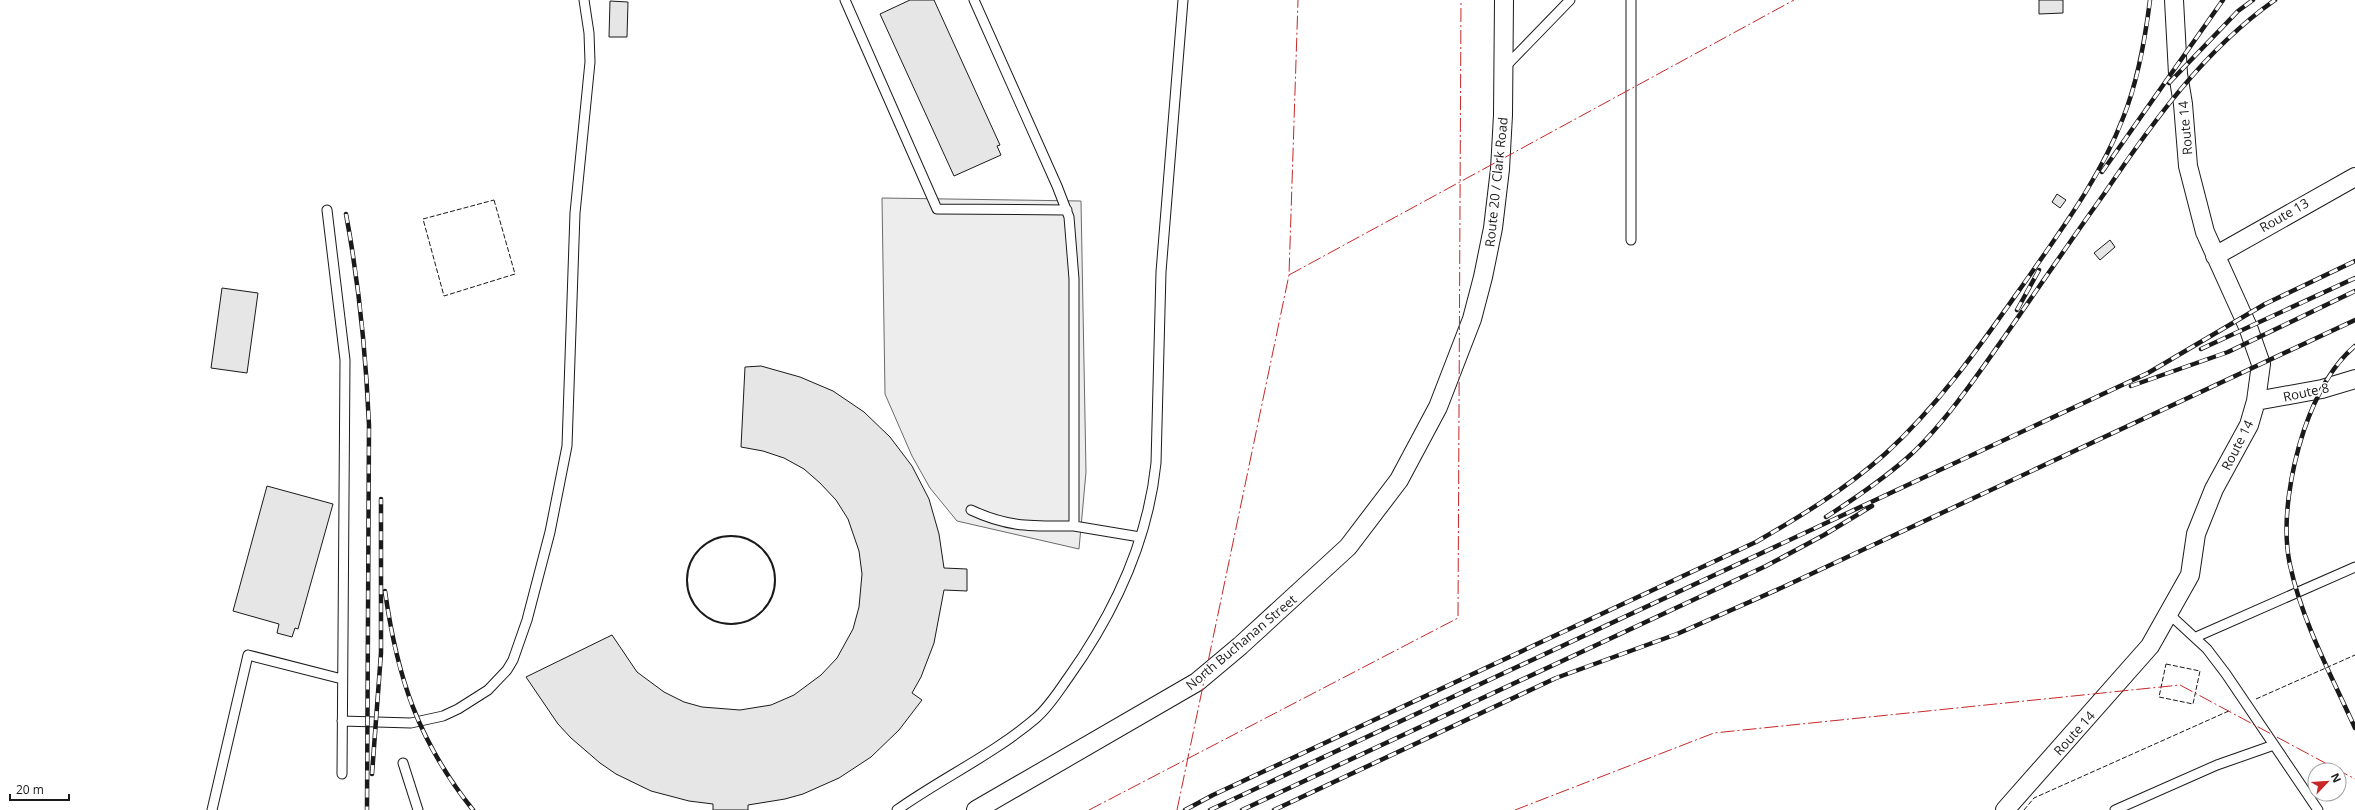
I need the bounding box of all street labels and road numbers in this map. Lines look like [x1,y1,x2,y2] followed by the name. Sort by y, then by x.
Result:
[2174,100,2196,156] street label: Route 14
[1480,116,1512,248] street label: Route 20 / Clark Road
[2256,194,2312,236] street label: Route 13
[2281,378,2331,406] street label: Route 8
[2217,416,2258,473] street label: Route 14
[1182,590,1301,694] street label: North Buchanan Street
[2049,706,2099,759] street label: Route 14

